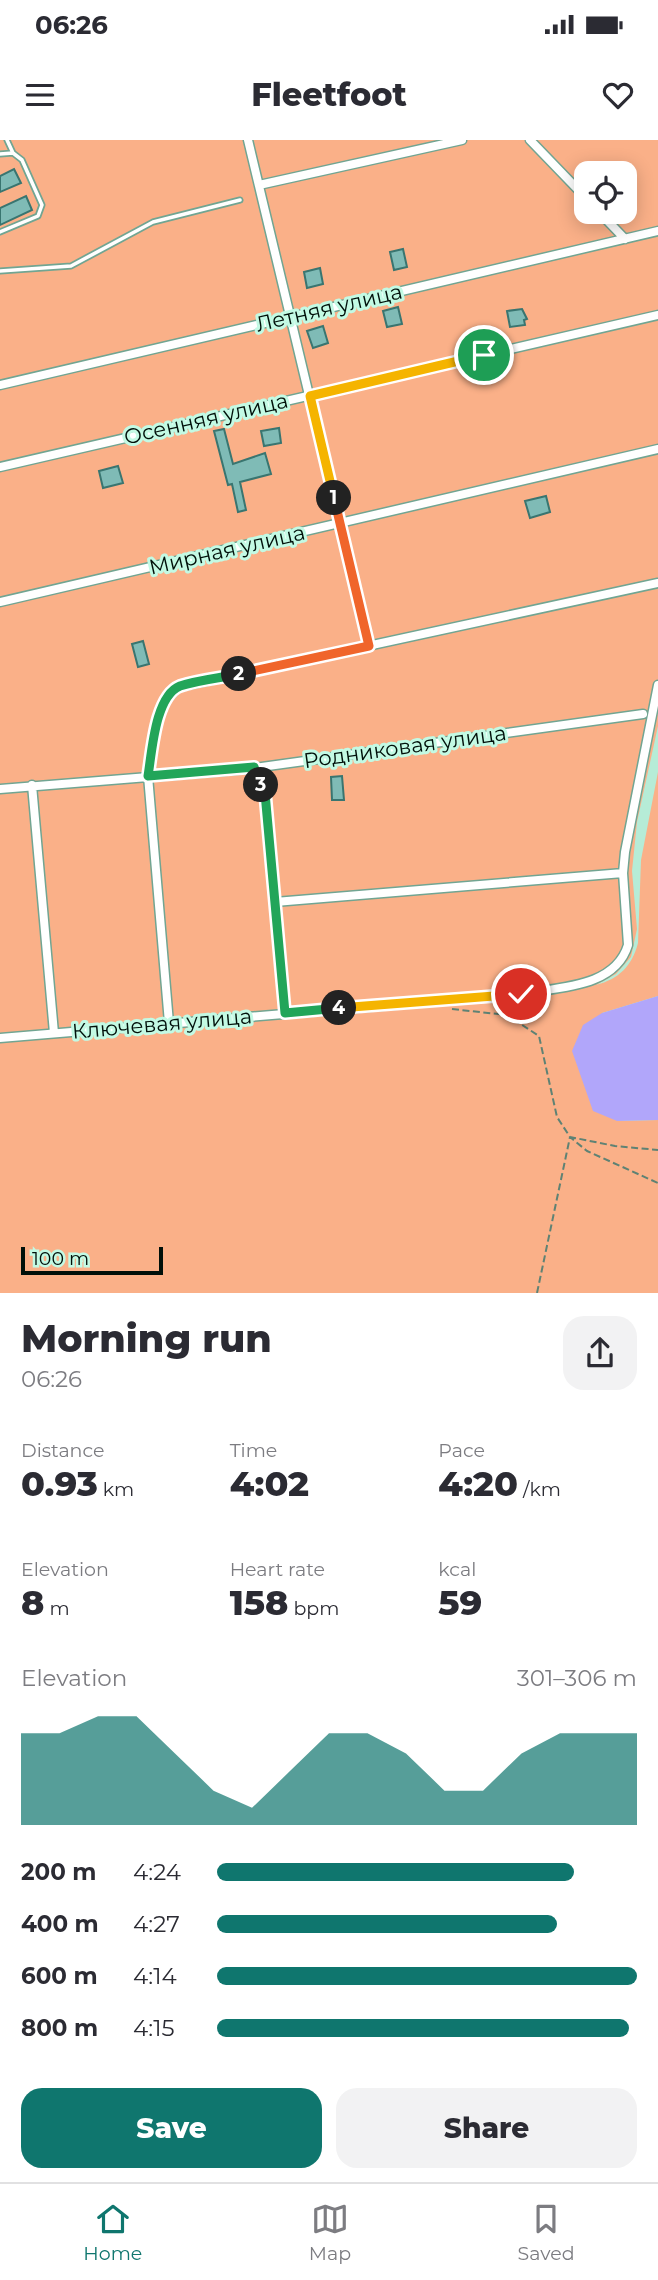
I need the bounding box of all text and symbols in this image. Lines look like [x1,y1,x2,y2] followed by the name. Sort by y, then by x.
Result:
[35,9,108,41] text: 06:26
[251,75,407,114] text: Fleetfoot
[21,76,59,114] icon: menu
[599,76,637,114] icon: heart
[574,161,637,224] map controls
[574,161,637,224] button: locate
[253,279,405,337] street label: Летняя улица
[454,325,514,385] pin
[465,336,503,374] icon: arrive
[122,388,290,450] street label: Осенняя улица
[316,480,352,516] pin: 1
[330,486,337,509] text: 1
[146,519,307,580] street label: Мирная улица
[222,656,256,692] pin: 2
[233,662,244,685] text: 2
[302,720,508,773] street label: Родниковая улица
[244,768,278,802] pin: 3
[255,773,266,796] text: 3
[491,964,551,1024] pin
[502,975,540,1013] icon: check
[322,990,356,1026] pin: 4
[332,996,345,1019] text: 4
[71,1003,253,1044] street label: Ключевая улица
[21,1244,163,1276] scale bar
[32,1247,89,1270] text: 100 m
[21,1315,272,1362] text: Morning run
[563,1316,637,1390] button: share
[21,1365,82,1393] text: 06:26
[21,1439,104,1462] text: Distance
[230,1439,277,1462] text: Time
[438,1439,485,1462] text: Pace
[21,1462,98,1505] text: 0.93
[230,1462,309,1505] text: 4:02
[438,1462,518,1505] text: 4:20
[98,1478,134,1501] text: km
[518,1478,561,1501] text: /km
[21,1558,109,1581] text: Elevation
[230,1558,325,1581] text: Heart rate
[438,1558,476,1581] text: kcal
[21,1581,44,1624] text: 8
[230,1581,289,1624] text: 158
[438,1581,482,1624] text: 59
[44,1597,70,1620] text: m
[289,1597,339,1620] text: bpm
[21,1664,127,1692] text: Elevation
[517,1664,637,1692] text: 301–306 m
[21,1858,96,1886] text: 200 m
[133,1858,181,1886] text: 4:24
[21,1910,99,1938] text: 400 m
[133,1910,180,1938] text: 4:27
[21,1962,98,1990] text: 600 m
[133,1962,177,1990] text: 4:14
[21,2014,98,2042] text: 800 m
[133,2014,175,2042] text: 4:15
[21,2088,322,2168] button: Save
[336,2088,637,2168] button: Share
[83,2200,142,2265] tab: Home
[309,2200,351,2265] tab: Map
[518,2200,575,2265] tab: Saved

